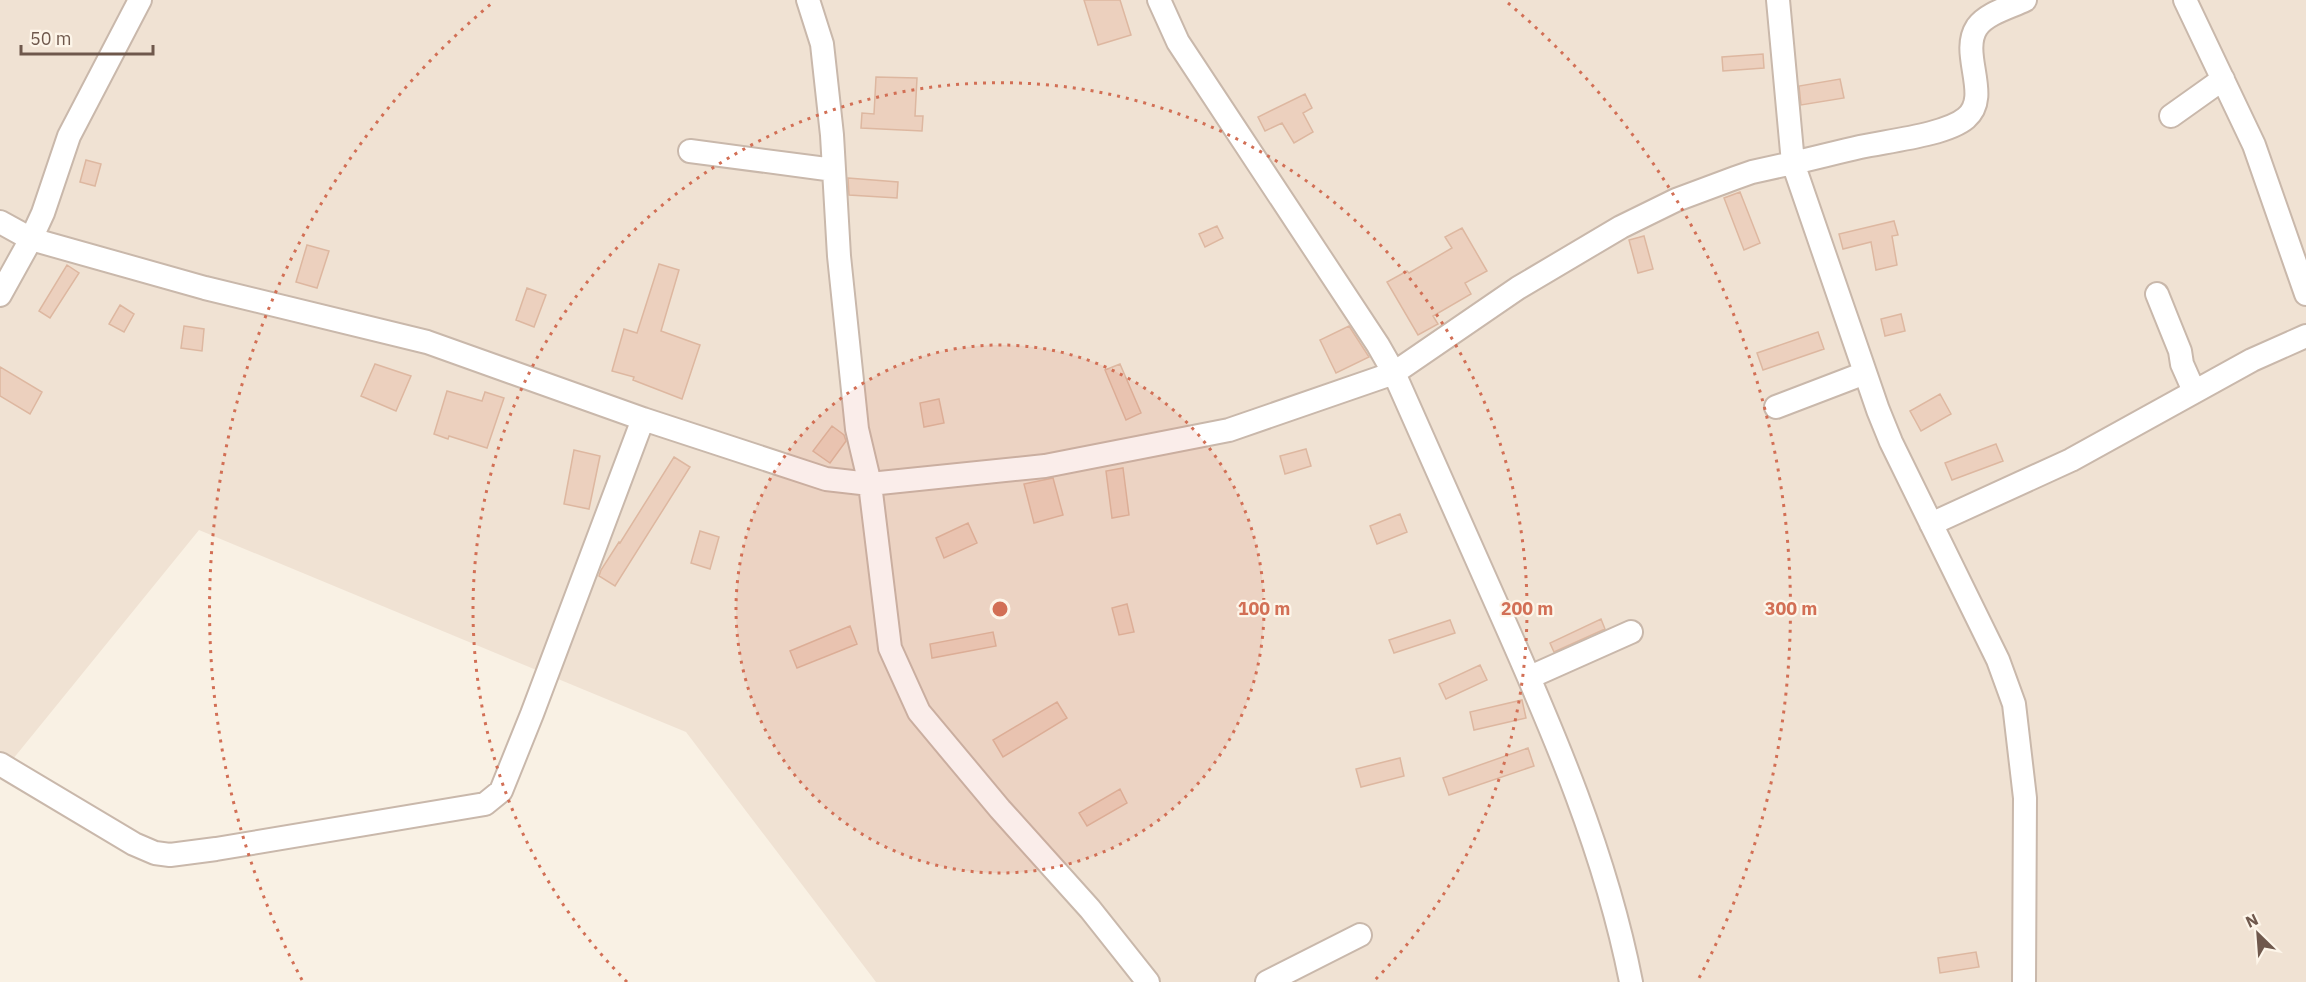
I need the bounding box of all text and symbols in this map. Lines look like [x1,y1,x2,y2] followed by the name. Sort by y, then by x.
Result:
[21,18,153,56] scale bar
[30,27,72,50] text: 50 m
[1238,597,1290,620] text: 100 m
[1501,597,1553,620] text: 200 m
[1765,597,1817,620] text: 300 m
[990,599,1010,619] centre of rings
[2228,904,2288,964] north arrow
[2242,909,2261,932] text: N

